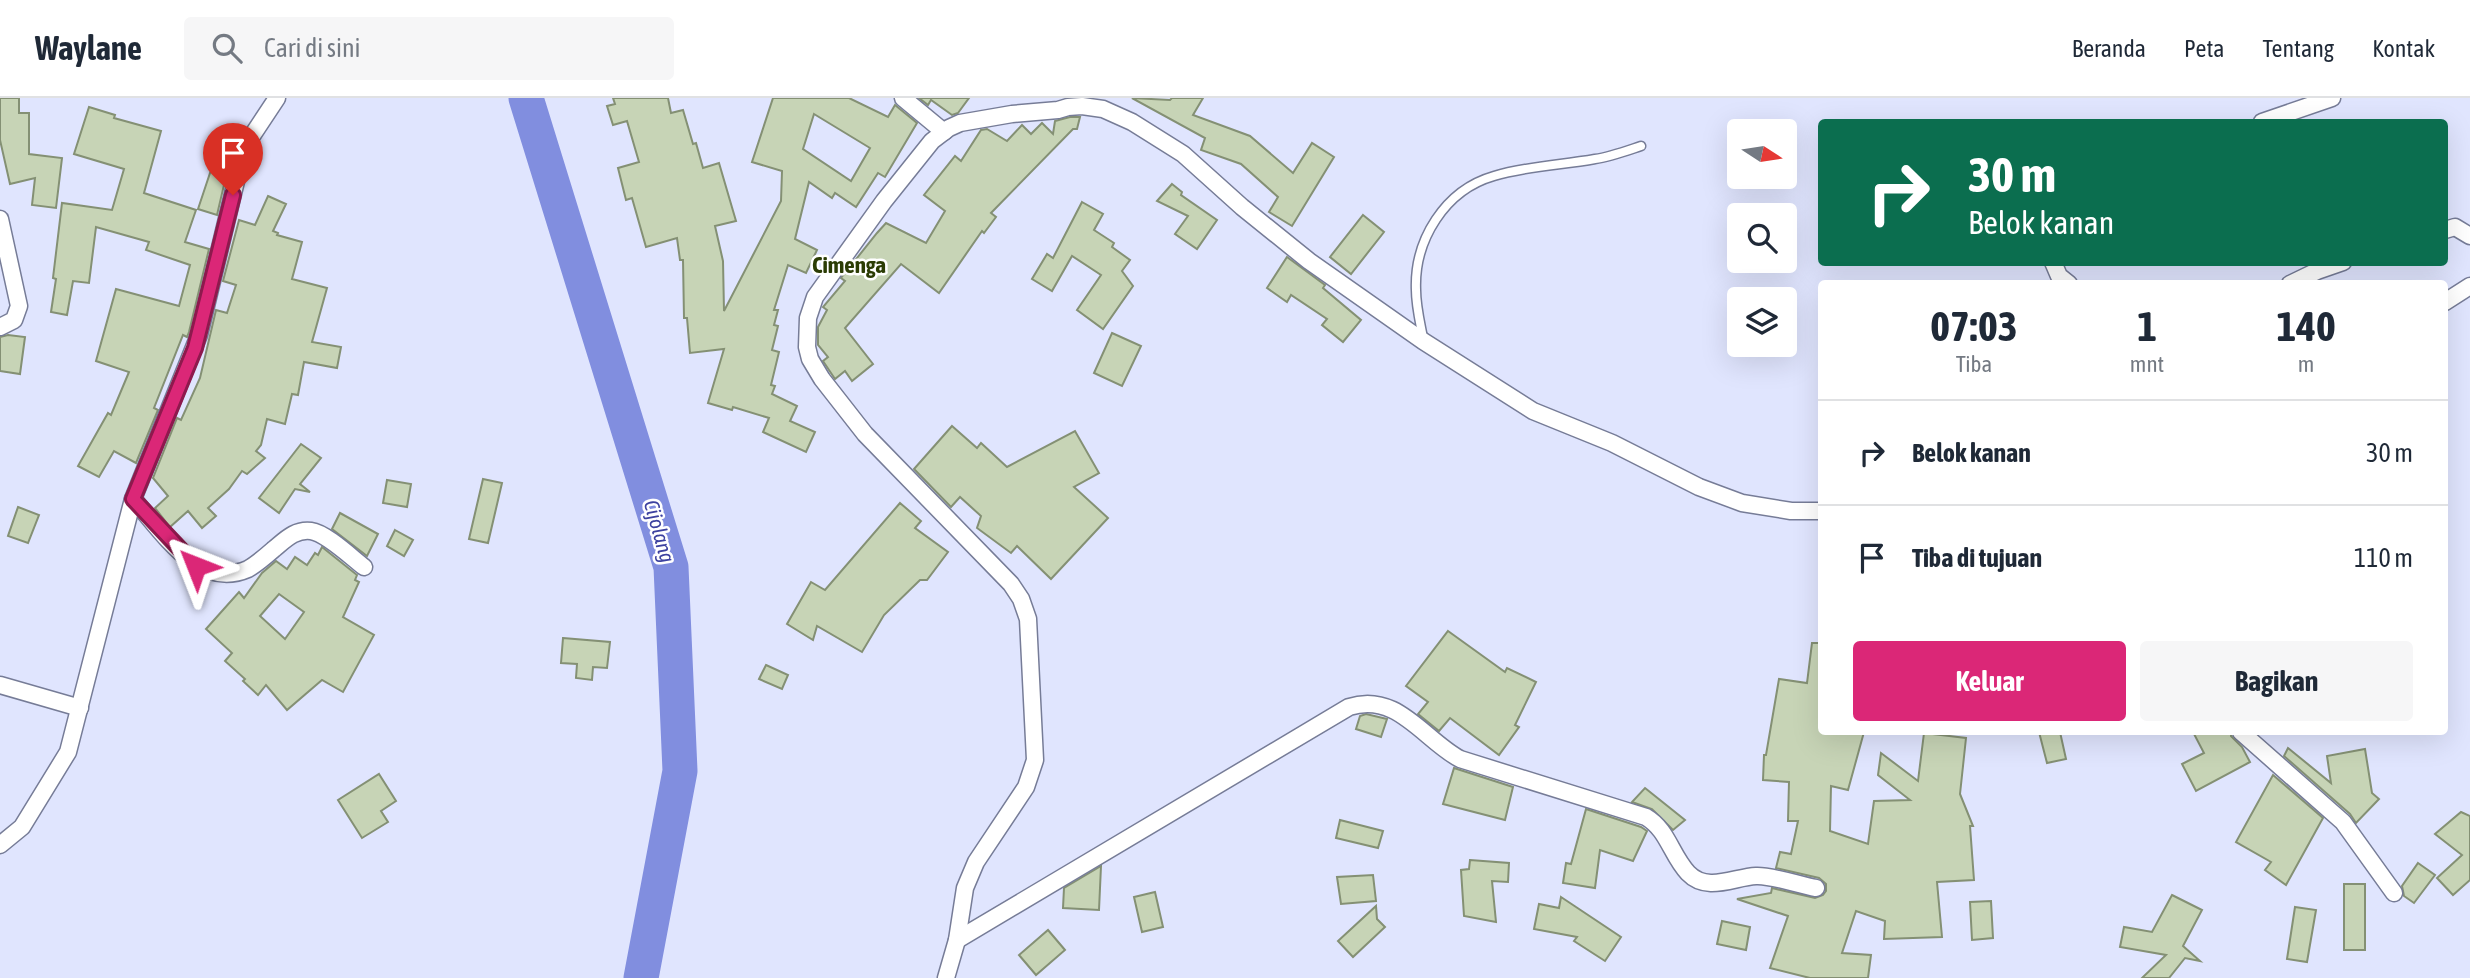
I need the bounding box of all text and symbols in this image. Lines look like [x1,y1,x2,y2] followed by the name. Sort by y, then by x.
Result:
[184,17,674,80] search box
[35,29,142,67] text: Waylane
[208,29,246,67] icon: search
[264,33,361,63] text: Cari di sini
[2072,35,2146,62] text: Beranda
[2184,35,2224,62] text: Peta
[2262,35,2334,62] text: Tentang
[2372,35,2435,62] text: Kontak
[1727,119,1797,189] north arrow
[1727,119,1797,357] map controls
[203,123,263,195] pin
[214,134,252,172] icon: arrive
[1968,146,2056,202] text: 30 m
[1853,147,1944,238] icon: right
[1727,203,1797,273] button: search
[1968,204,2114,241] text: Belok kanan
[812,252,886,278] district label: Cimenga
[1727,287,1797,357] button: layers
[1930,302,2018,350] text: 07:03
[2137,302,2157,350] text: 1
[2276,302,2336,350] text: 140
[1956,351,1992,377] text: Tiba
[2130,351,2164,377] text: mnt
[2298,351,2314,377] text: m
[1853,434,1891,472] icon: right
[1912,438,2031,468] text: Belok kanan
[2366,438,2413,468] text: 30 m
[640,497,680,565] water label: Cijolang
[159,529,233,603] position arrow
[1853,539,1891,577] icon: arrive
[1912,543,2042,573] text: Tiba di tujuan
[2354,543,2413,573] text: 110 m
[1853,641,2126,721] button: Keluar
[2140,641,2413,721] button: Bagikan

